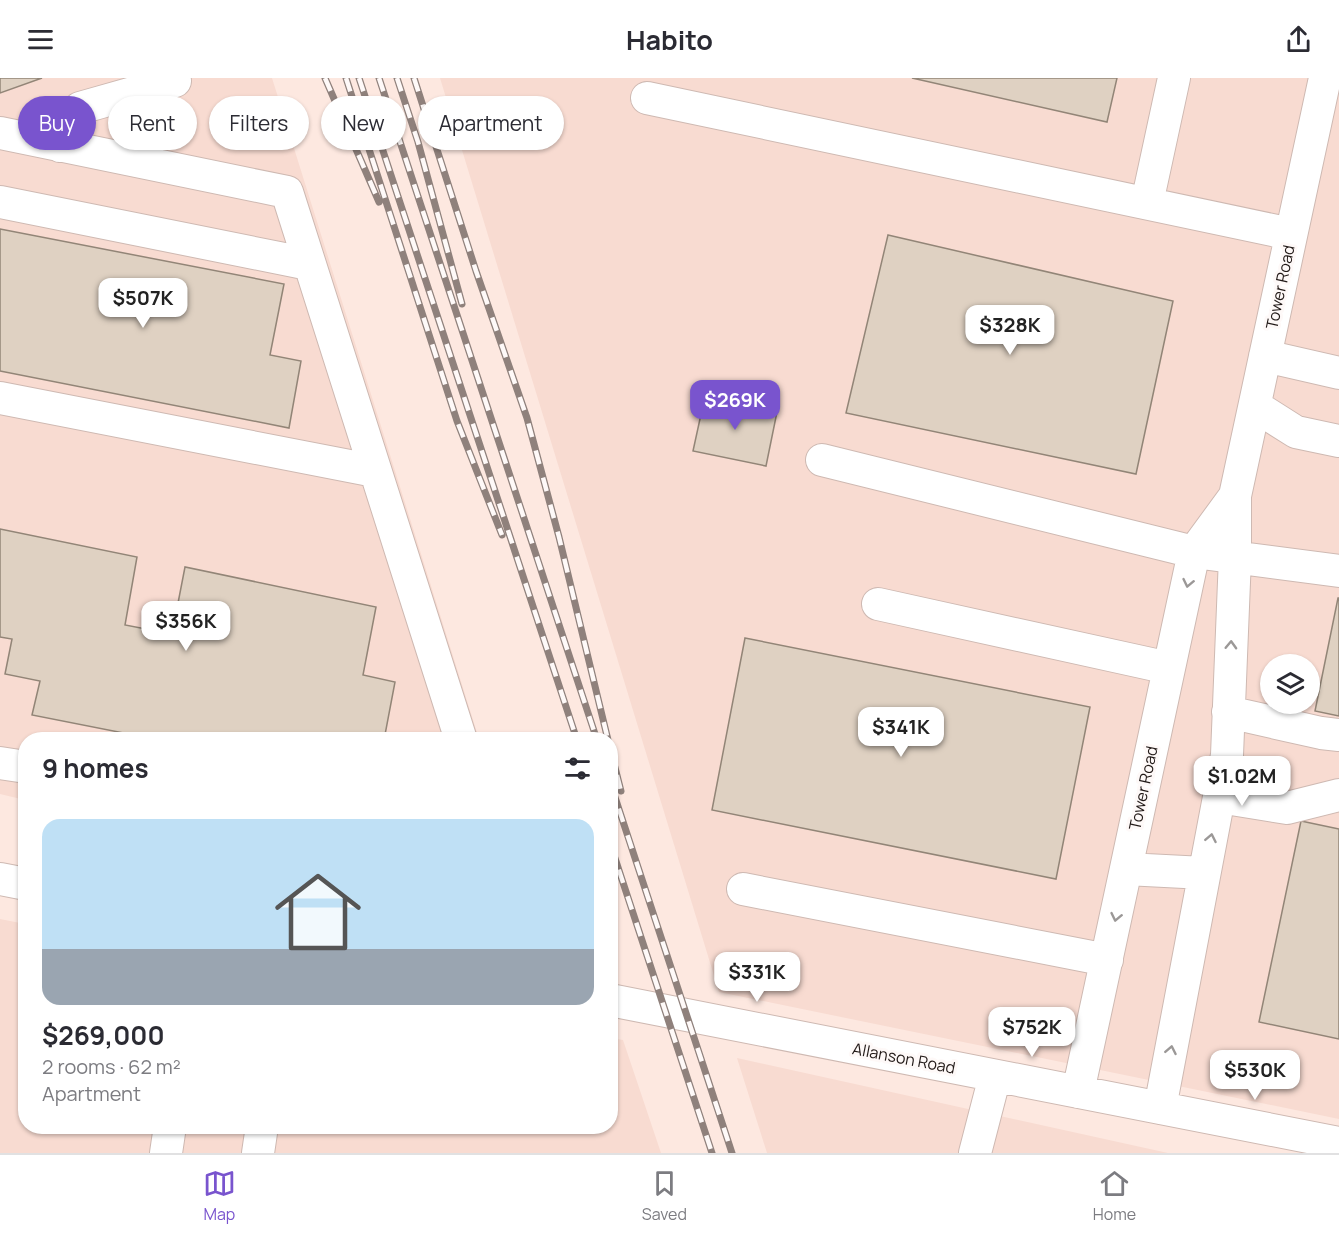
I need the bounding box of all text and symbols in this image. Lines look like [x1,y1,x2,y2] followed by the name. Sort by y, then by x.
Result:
[626,21,713,58] text: Habito
[24,23,57,56] icon: menu
[1282,23,1315,56] icon: share
[18,96,96,150] chip: Buy
[108,96,197,150] chip: Rent
[209,96,309,150] chip: Filters
[321,96,406,150] chip: New
[418,96,564,150] chip: Apartment
[1260,243,1300,331] street label: Tower Road
[101,278,185,329] pin: $507K
[112,284,174,311] text: $507K
[968,305,1052,356] pin: $328K
[979,311,1041,338] text: $328K
[693,380,777,431] pin: $269K
[704,386,766,413] text: $269K
[1182,577,1195,587] one-way arrow
[144,601,228,652] pin: $356K
[155,607,217,634] text: $356K
[1224,640,1237,649] one-way arrow
[1260,654,1320,714] map controls
[1260,654,1320,714] button: layers
[859,707,943,758] pin: $341K
[872,713,930,740] text: $341K
[1123,744,1163,832] street label: Tower Road
[42,750,149,786] text: 9 homes
[561,752,594,785] icon: filters
[1193,756,1291,807] pin: $1.02M
[1208,762,1276,789] text: $1.02M
[1204,833,1217,843] one-way arrow
[264,858,372,966] icon: home
[1110,912,1123,922] one-way arrow
[715,952,799,1003] pin: $331K
[728,958,786,985] text: $331K
[990,1007,1074,1058] pin: $752K
[1002,1013,1062,1040] text: $752K
[42,1017,165,1053] text: $269,000
[851,1037,957,1079] street label: Allanson Road
[1164,1046,1177,1056] one-way arrow
[1213,1050,1297,1101] pin: $530K
[42,1053,181,1080] text: 2 rooms · 62 m²
[1224,1056,1286,1083] text: $530K
[42,1080,141,1107] text: Apartment
[203,1167,236,1225] tab: Map
[642,1167,687,1225] tab: Saved
[1093,1167,1136,1225] tab: Home

